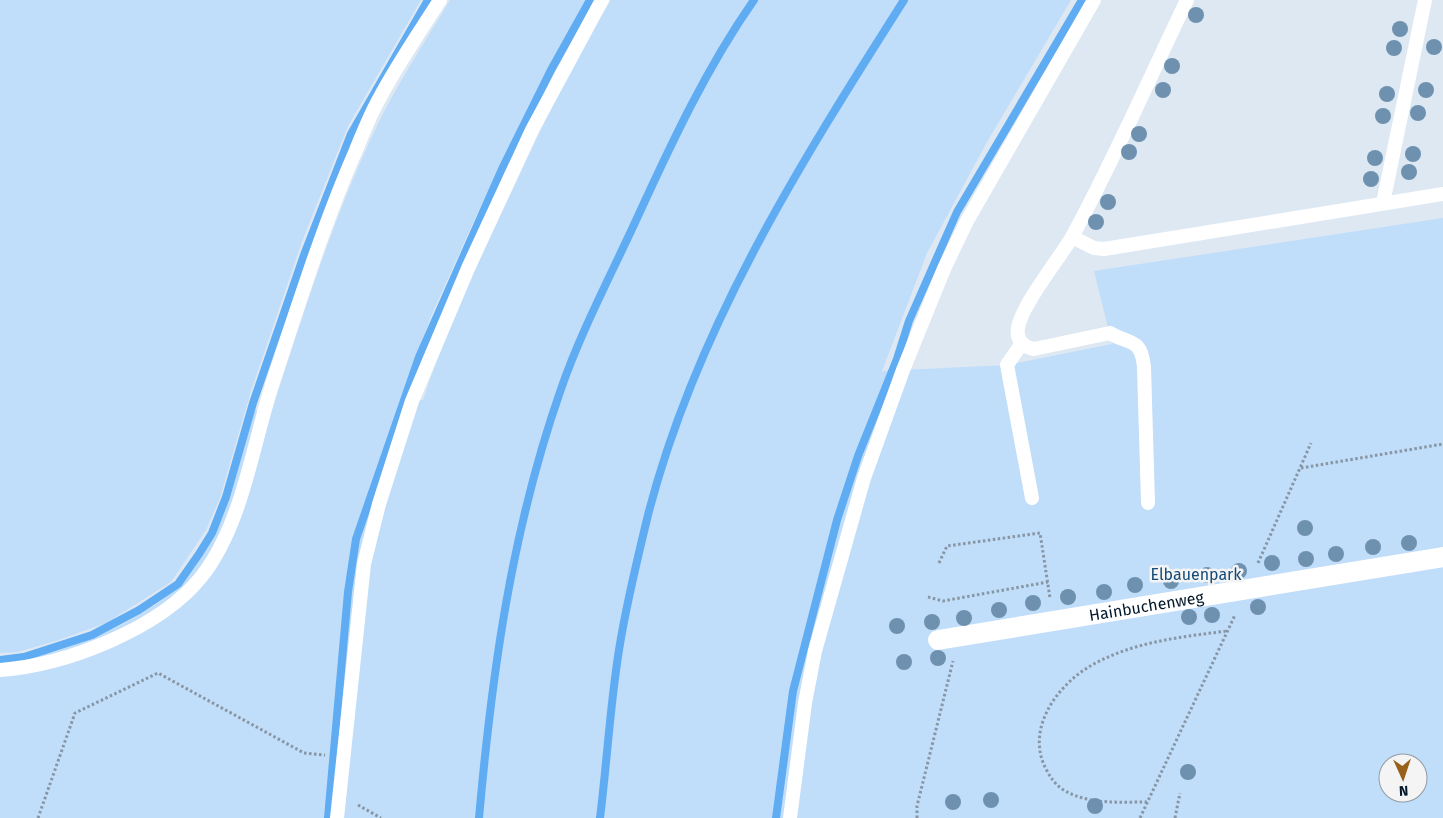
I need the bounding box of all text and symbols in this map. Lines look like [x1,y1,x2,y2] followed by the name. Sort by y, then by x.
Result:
[1150,565,1242,584] park label: Elbauenpark
[1087,587,1206,625] street label: Hainbuchenweg
[1378,753,1428,803] north arrow
[1399,782,1409,799] text: N

